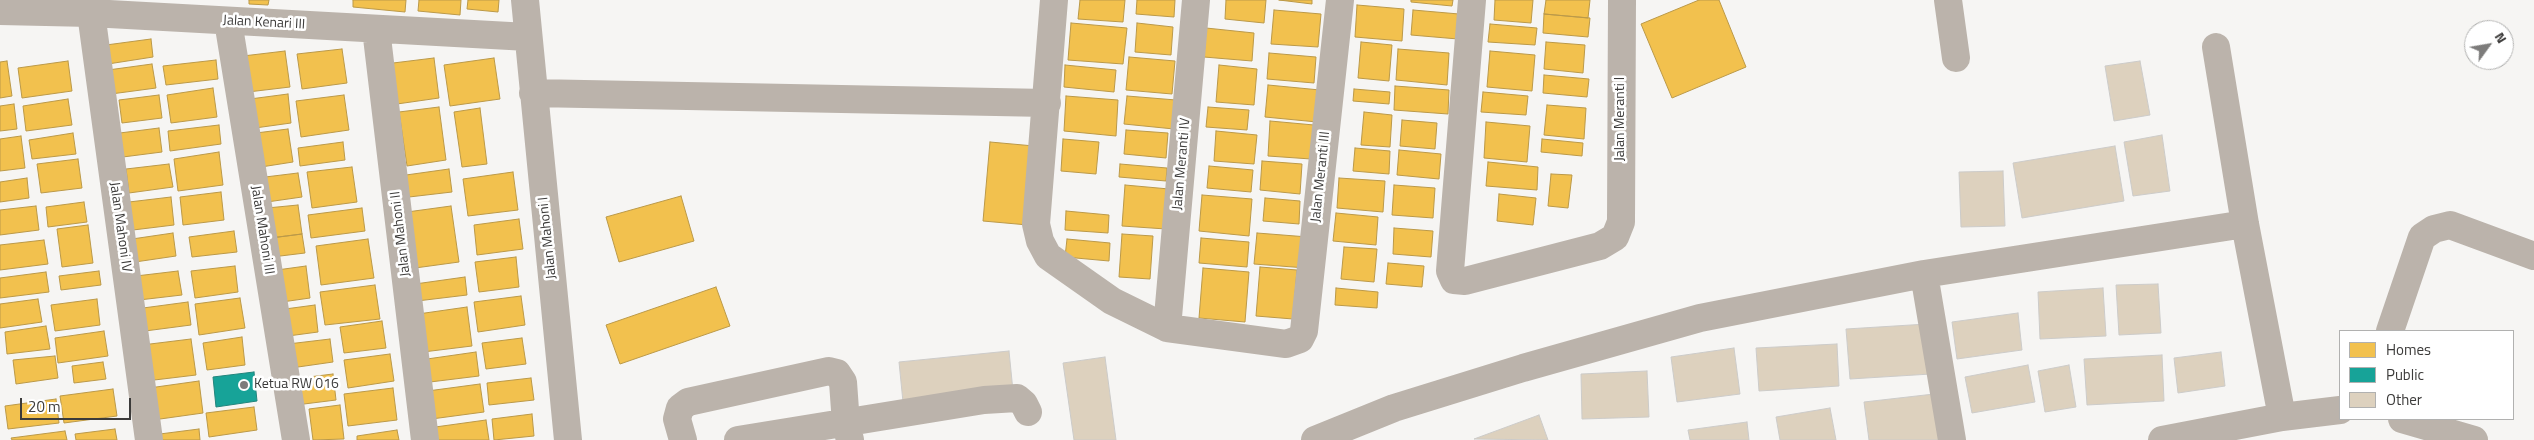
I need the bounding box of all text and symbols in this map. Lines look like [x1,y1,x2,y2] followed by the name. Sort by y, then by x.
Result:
[222,12,306,34] street label: Jalan Kenari III
[2464,20,2514,70] north arrow
[2490,28,2513,47] text: N
[1613,77,1629,161] street label: Jalan Meranti I
[1170,117,1194,211] street label: Jalan Meranti IV
[1308,131,1334,223] street label: Jalan Meranti III
[105,181,135,273] street label: Jalan Mahoni IV
[247,184,277,276] street label: Jalan Mahoni III
[387,190,415,278] street label: Jalan Mahoni II
[535,196,561,280] street label: Jalan Mahoni I
[2339,330,2514,420] legend
[2386,338,2431,361] text: Homes
[2386,363,2424,386] text: Public
[254,377,339,393] place label: Ketua RW 016
[238,379,250,391] marker: Ketua RW 016
[22,388,134,420] scale bar
[2386,388,2422,411] text: Other
[28,395,61,418] text: 20 m

